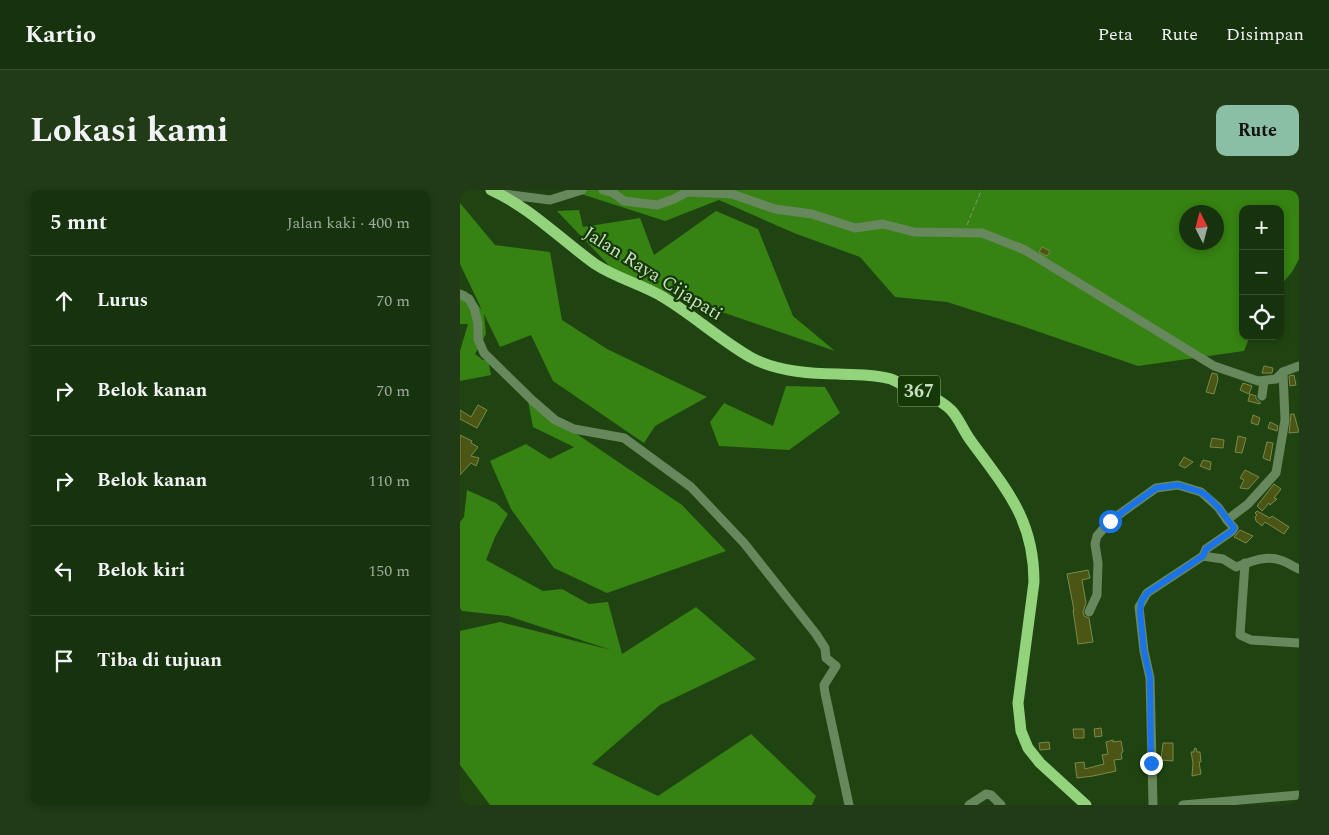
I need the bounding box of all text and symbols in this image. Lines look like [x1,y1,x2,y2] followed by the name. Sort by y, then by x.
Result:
[25,17,96,53] text: Kartio
[1098,21,1133,48] text: Peta
[1161,21,1198,48] text: Rute
[1226,21,1304,48] text: Disimpan
[30,104,229,157] text: Lokasi kami
[1216,105,1299,156] button: Rute
[1179,205,1224,250] north arrow
[1239,205,1284,340] map controls
[1239,205,1284,250] button: +
[50,207,107,239] text: 5 mnt
[287,211,410,235] text: Jalan kaki · 400 m
[578,219,728,329] street label: Jalan Raya Cijapati
[1239,250,1284,295] button: −
[97,286,148,315] text: Lurus
[50,287,78,315] icon: ahead
[376,289,410,313] text: 70 m
[1239,295,1284,340] button: locate
[97,376,207,405] text: Belok kanan
[898,376,940,407] road number: 367
[50,377,78,405] icon: right
[376,379,410,403] text: 70 m
[97,466,207,495] text: Belok kanan
[50,467,78,495] icon: right
[368,469,410,493] text: 110 m
[1099,510,1122,533] route start
[97,556,185,585] text: Belok kiri
[50,557,78,585] icon: left
[368,559,410,583] text: 150 m
[97,646,222,675] text: Tiba di tujuan
[50,647,78,675] icon: arrive
[1140,752,1163,775] route end

